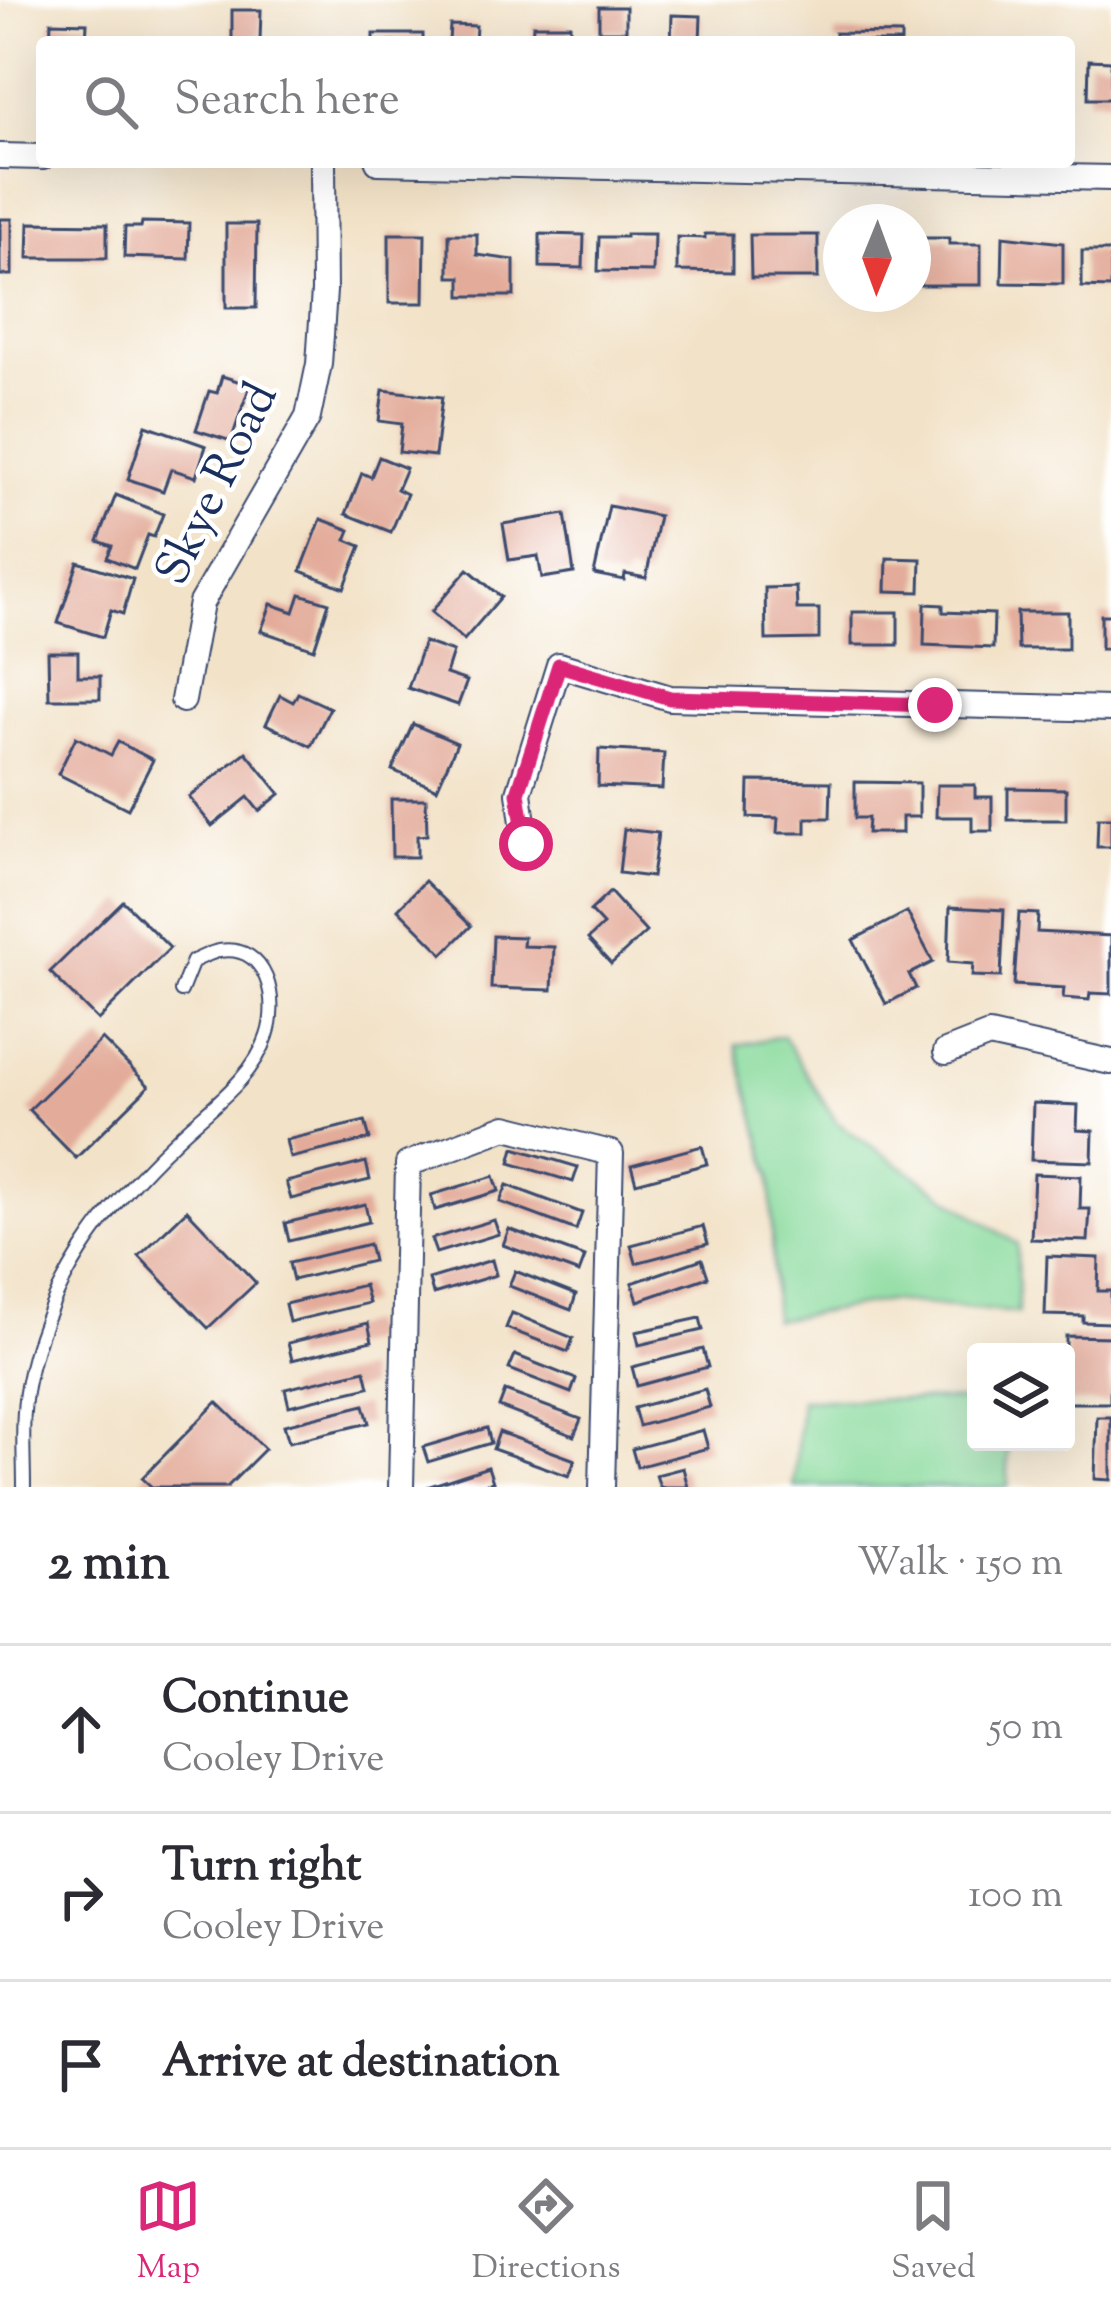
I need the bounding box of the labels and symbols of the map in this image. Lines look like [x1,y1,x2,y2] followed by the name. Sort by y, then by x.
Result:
[823,204,931,312] north arrow
[140,372,298,598] street label: Skye Road
[908,678,962,732] route end
[499,817,553,871] route start

